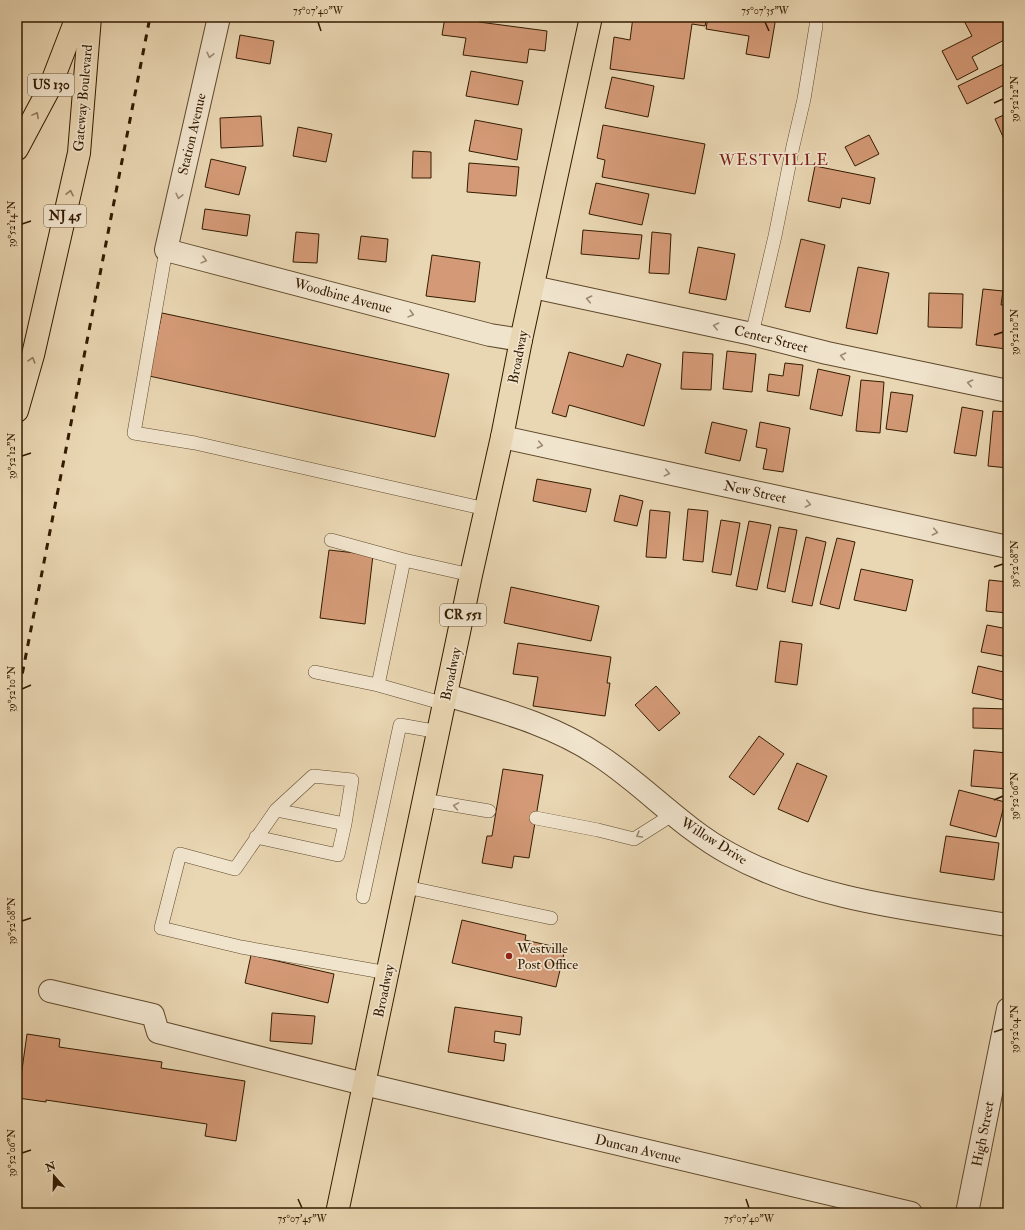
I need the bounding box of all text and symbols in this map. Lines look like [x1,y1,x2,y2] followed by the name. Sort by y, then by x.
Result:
[293,5,344,17] text: 75°07'40"W
[741,5,790,17] text: 75°07'35"W
[70,44,97,152] street label: Gateway Boulevard
[207,52,215,58] one-way arrow
[28,74,74,96] road number: US 130
[1009,76,1021,122] text: 39°52'12"N
[174,91,210,177] street label: Station Avenue
[31,112,38,119] one-way arrow
[718,150,829,170] district label: WESTVILLE
[66,190,74,196] one-way arrow
[175,192,183,199] one-way arrow
[6,201,18,247] text: 39°52'14"N
[44,205,86,227] road number: NJ 45
[200,255,207,264] one-way arrow
[291,275,394,317] street label: Woodbine Avenue
[586,295,592,303] one-way arrow
[407,309,414,318] one-way arrow
[1009,309,1021,355] text: 39°52'10"N
[732,322,810,356] street label: Center Street
[713,323,719,331] one-way arrow
[505,328,533,385] street label: Broadway
[839,353,846,361] one-way arrow
[27,357,35,364] one-way arrow
[967,379,973,387] one-way arrow
[6,433,18,479] text: 39°52'12"N
[537,441,544,449] one-way arrow
[664,469,671,477] one-way arrow
[722,477,788,507] street label: New Street
[805,499,811,507] one-way arrow
[932,527,938,535] one-way arrow
[1009,540,1021,588] text: 39°52'08"N
[440,604,486,626] road number: CR 551
[437,645,466,702] street label: Broadway
[6,666,18,712] text: 39°52'10"N
[1009,772,1021,820] text: 39°52'06"N
[453,802,460,810] one-way arrow
[677,813,751,868] street label: Willow Drive
[636,831,643,838] one-way arrow
[6,897,18,945] text: 39°52'08"N
[516,940,578,973] place label: Westville Post Office
[504,951,514,961] marker: Westville Post Office
[370,962,399,1019] street label: Broadway
[1009,1005,1021,1053] text: 39°52'04"N
[968,1099,998,1168] street label: High Street
[6,1129,18,1177] text: 39°52'06"N
[593,1131,683,1167] street label: Duncan Avenue
[34,1156,74,1196] north arrow
[43,1159,59,1175] text: N
[277,1213,327,1225] text: 75°07'45"W
[724,1213,775,1225] text: 75°07'40"W

